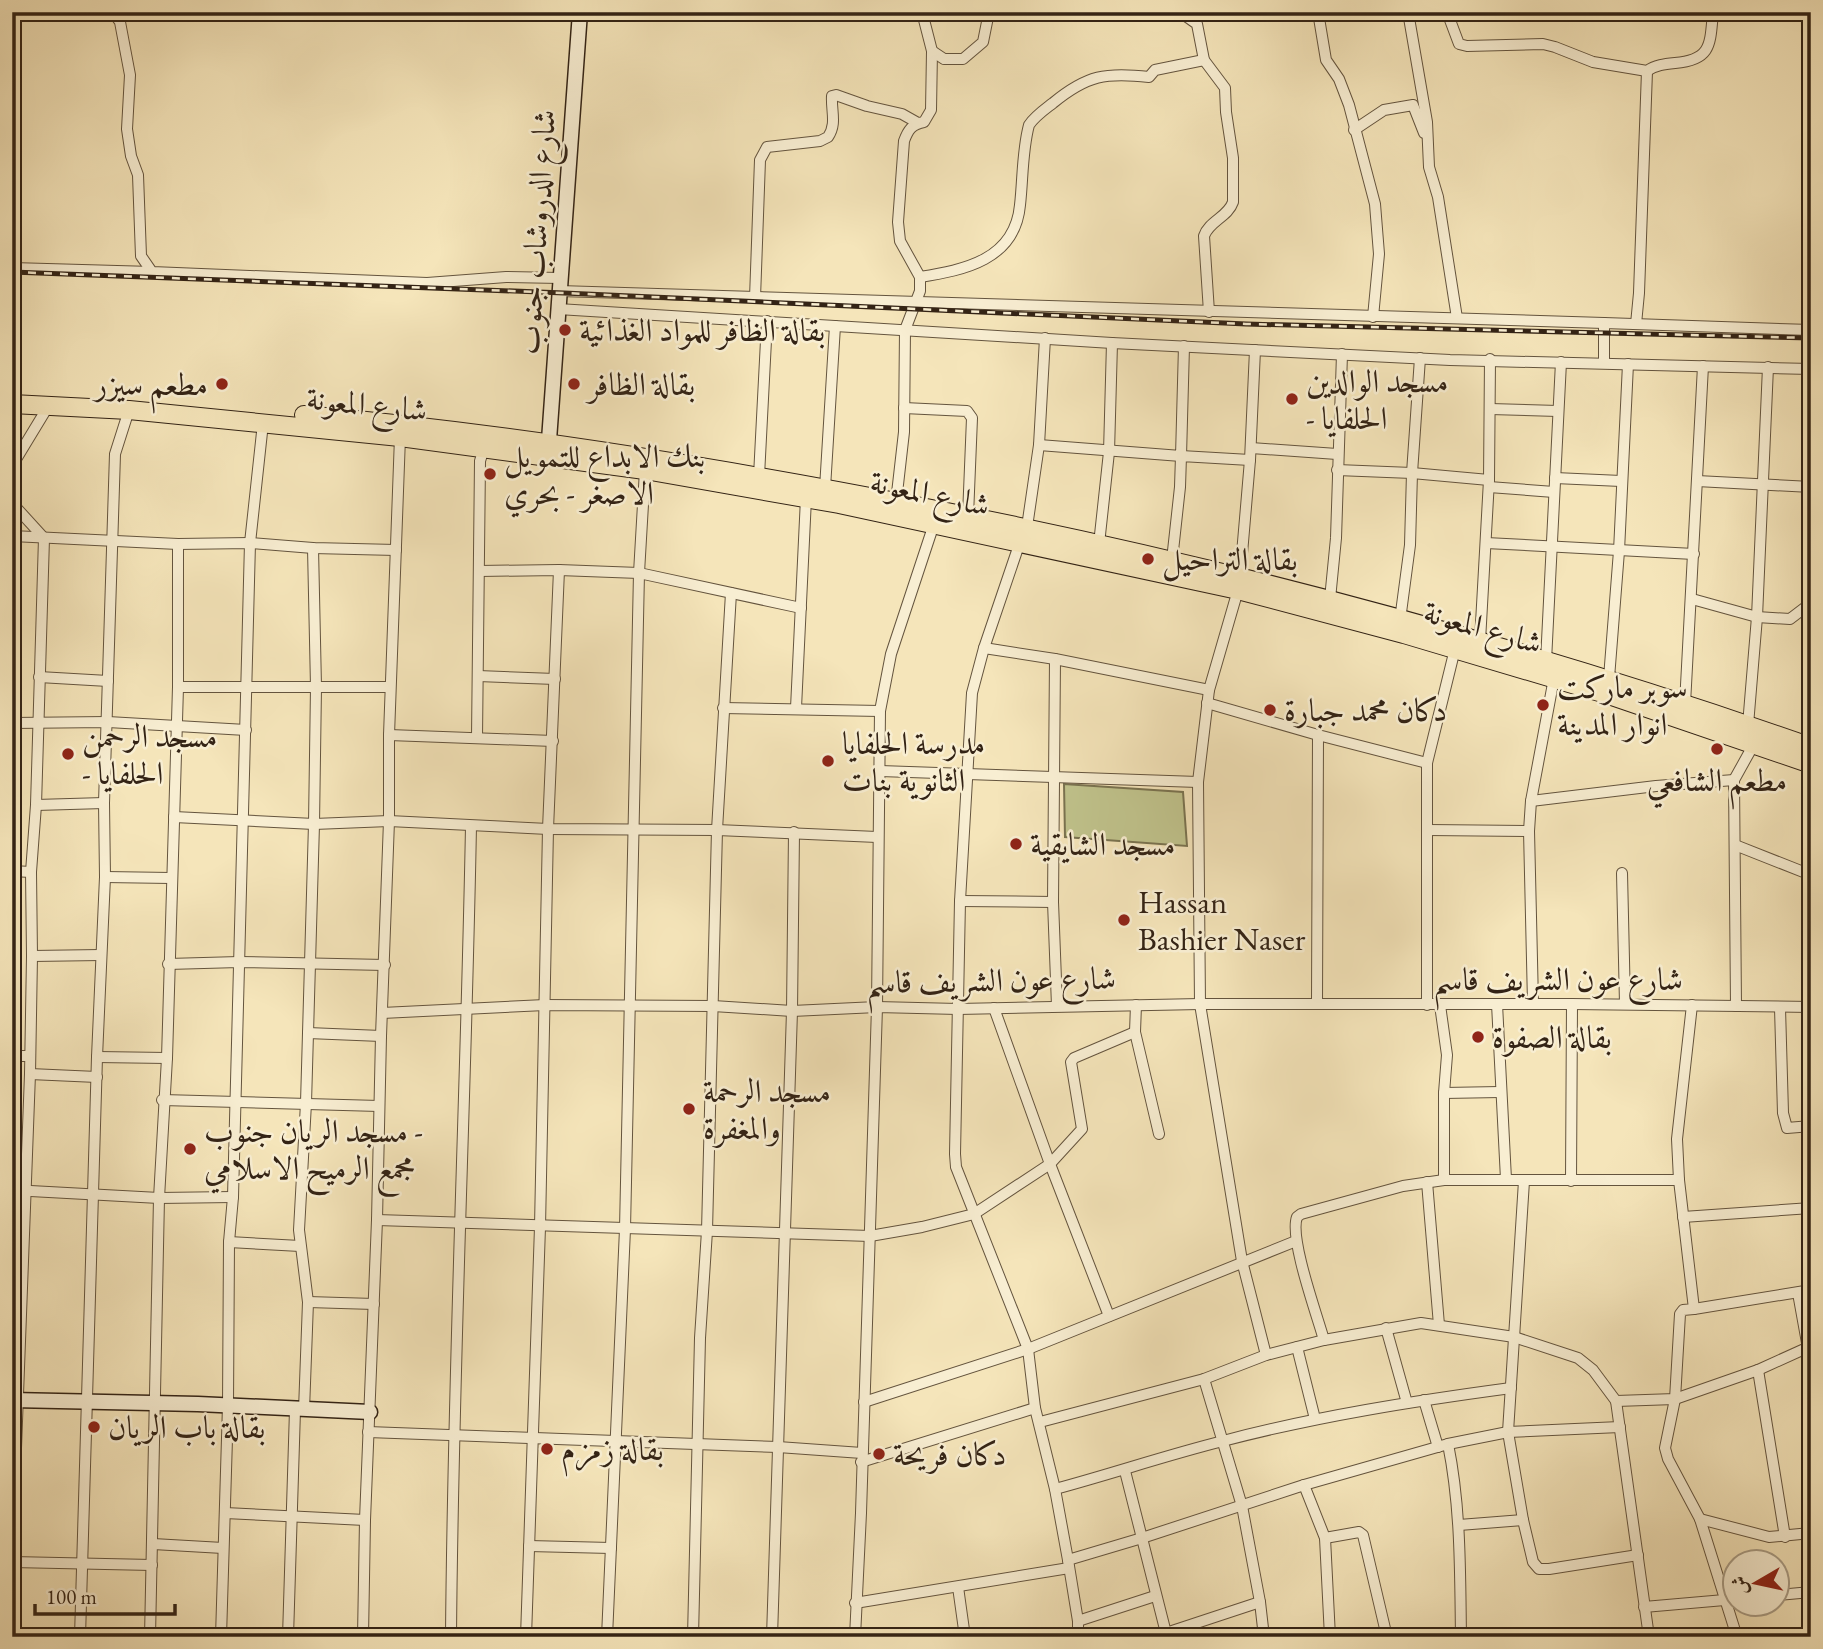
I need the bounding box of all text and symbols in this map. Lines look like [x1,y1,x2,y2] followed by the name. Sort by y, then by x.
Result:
[506,108,571,356] street label: شارع الدروشاب جنوب
[579,309,825,351] place label: بقالة الظافر للمواد الغذائية
[557,322,573,338] marker: بقالة الظافر للمواد الغذائية
[1306,360,1448,439] place label: مسجد الوالدين - الحلفايا
[92,363,208,414] place label: مطعم سيزر
[585,363,695,405] place label: بقالة الظافر
[214,376,230,392] marker: مطعم سيزر
[566,376,582,392] marker: بقالة الظافر
[304,377,429,437] street label: شارع المعونة
[1284,391,1300,407] marker: مسجد الوالدين - الحلفايا
[504,435,705,518] place label: بنك الابداع للتمويل الاصغر - بحري
[865,460,994,532] street label: شارع المعونة
[482,466,498,482] marker: بنك الابداع للتمويل الاصغر - بحري
[1162,538,1298,582] place label: بقالة التراحيل
[1140,551,1156,567] marker: بقالة التراحيل
[1417,590,1547,670] street label: شارع المعونة
[1557,666,1688,745] place label: سوبر ماركت انوار المدينة
[1284,689,1447,731] place label: دكان محمد جبارة
[1535,697,1551,713] marker: سوبر ماركت انوار المدينة
[1262,702,1278,718] marker: دكان محمد جبارة
[82,715,217,794] place label: مسجد الرحمن - الحلفايا
[842,722,985,801] place label: مدرسة الحلفايا الثانوية بنات
[1709,741,1725,757] marker: مطعم الشافعي
[60,746,76,762] marker: مسجد الرحمن - الحلفايا
[820,753,836,769] marker: مدرسة الحلفايا الثانوية بنات
[1647,759,1787,810] place label: مطعم الشافعي
[1030,823,1175,865] place label: مسجد الشايقية
[1008,836,1024,852] marker: مسجد الشايقية
[1138,881,1306,960] place label: Hassan Bashier Naser
[1116,912,1132,928] marker: Hassan Bashier Naser
[866,957,1116,1014] street label: شارع عون الشريف قاسم
[1433,958,1683,1011] street label: شارع عون الشريف قاسم
[1492,1016,1612,1058] place label: بقالة الصفوة
[1470,1029,1486,1045] marker: بقالة الصفوة
[703,1070,831,1149] place label: مسجد الرحمة والمغفرة
[681,1101,697,1117] marker: مسجد الرحمة والمغفرة
[204,1110,423,1197] place label: مسجد الريان جنوب - مجمع الرميح الاسلامي
[182,1141,198,1157] marker: مسجد الريان جنوب - مجمع الرميح الاسلامي
[108,1406,266,1448] place label: بقالة باب الريان
[86,1419,102,1435] marker: بقالة باب الريان
[561,1428,664,1477] place label: بقالة زمزم
[893,1433,1006,1475] place label: دكان فريحة
[539,1441,555,1457] marker: بقالة زمزم
[871,1446,887,1462] marker: دكان فريحة
[1722,1548,1792,1618] north arrow
[35,1572,175,1616] scale bar
[1726,1574,1754,1597] text: ش
[46,1583,97,1610] text: 100 m

